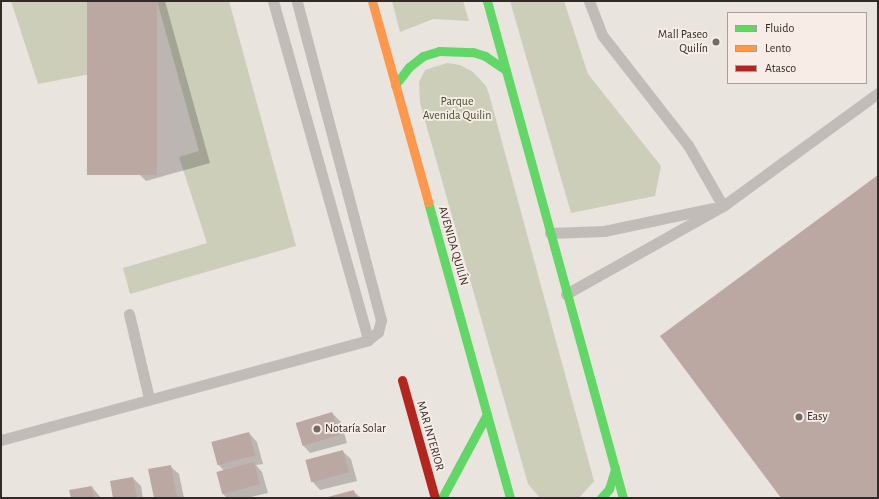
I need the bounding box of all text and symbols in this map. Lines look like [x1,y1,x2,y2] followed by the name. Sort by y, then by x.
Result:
[727,12,867,84] legend
[765,22,794,34] text: Fluido
[658,28,708,56] place label: Mall Paseo Quilín
[711,37,721,47] marker: Mall Paseo Quilín
[765,42,791,54] text: Lento
[765,62,796,74] text: Atasco
[423,95,491,123] park label: Parque Avenida Quilin
[435,205,471,287] street label: AVENIDA QUILÍN
[413,399,447,473] street label: MAR INTERIOR
[807,410,828,424] place label: Easy
[794,412,804,422] marker: Easy
[325,422,386,436] place label: Notaría Solar
[312,424,322,434] marker: Notaría Solar

